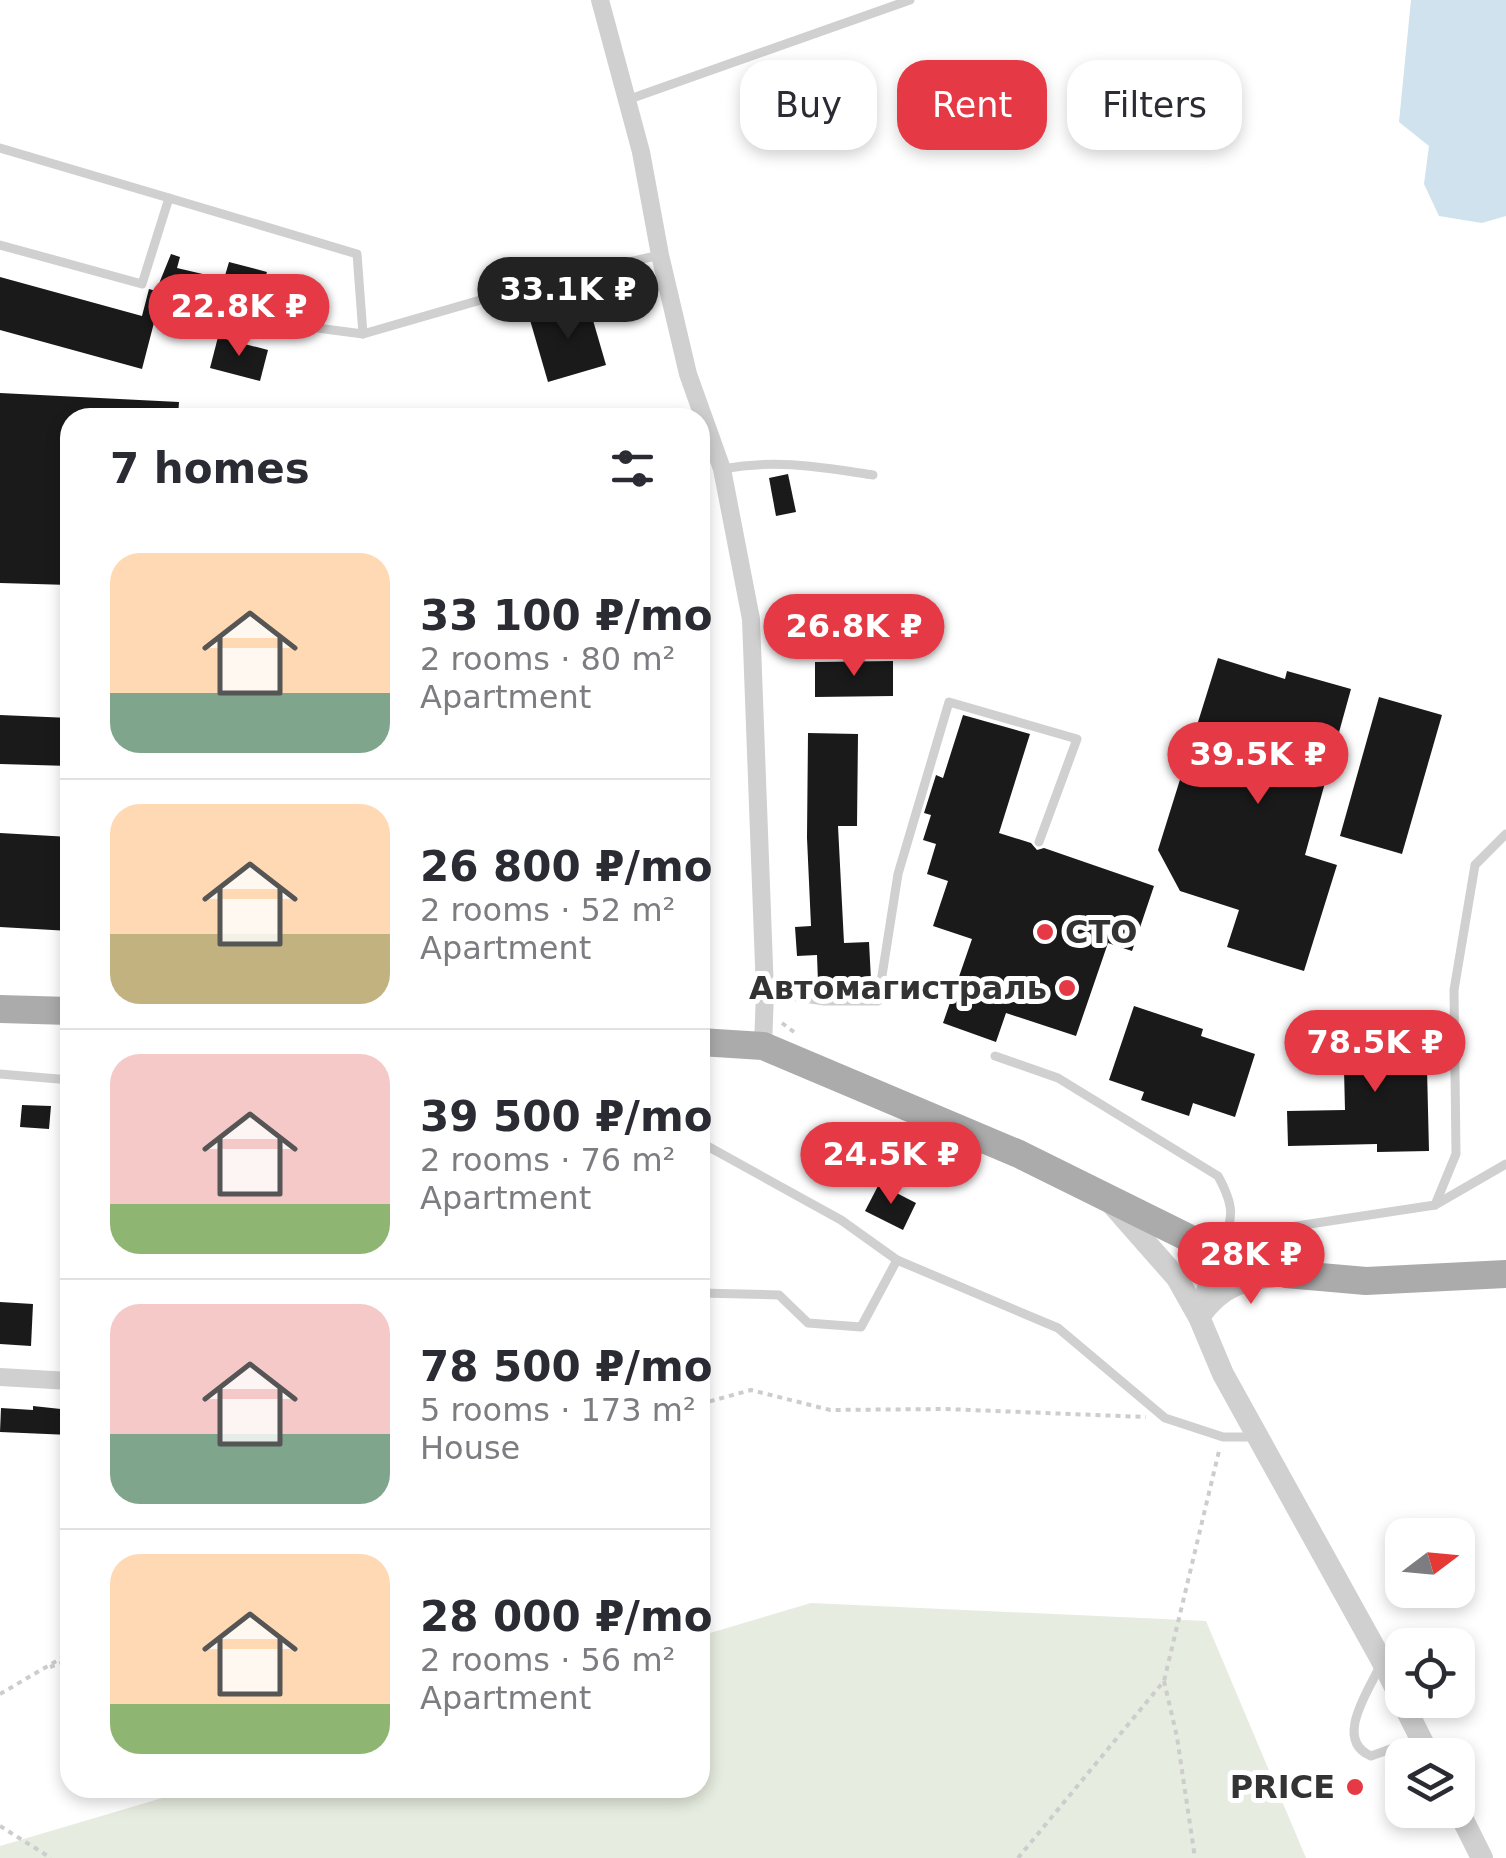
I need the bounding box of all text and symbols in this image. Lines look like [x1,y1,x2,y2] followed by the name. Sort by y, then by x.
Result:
[740,60,877,150] chip: Buy
[897,60,1047,150] chip: Rent
[1067,60,1242,150] chip: Filters
[476,257,660,342] pin: 33.1K ₽
[499,270,637,308] text: 33.1K ₽
[147,274,331,359] pin: 22.8K ₽
[170,287,308,325] text: 22.8K ₽
[605,441,660,496] icon: filters
[110,444,310,493] text: 7 homes
[420,591,713,640] text: 33 100 ₽/mo
[190,593,310,713] icon: home
[762,594,946,679] pin: 26.8K ₽
[785,607,923,645] text: 26.8K ₽
[420,640,675,678] text: 2 rooms · 80 m²
[420,678,591,716] text: Apartment
[1166,722,1350,807] pin: 39.5K ₽
[1189,735,1327,773] text: 39.5K ₽
[420,842,713,891] text: 26 800 ₽/mo
[190,844,310,964] icon: home
[420,891,675,929] text: 2 rooms · 52 m²
[1065,913,1138,951] place label: СТО
[1034,921,1056,943] marker: СТО
[420,929,591,967] text: Apartment
[749,969,1047,1007] place label: Автомагистраль
[1056,977,1078,999] marker: Автомагистраль
[1283,1010,1467,1095] pin: 78.5K ₽
[1306,1023,1444,1061] text: 78.5K ₽
[420,1092,713,1141] text: 39 500 ₽/mo
[190,1094,310,1214] icon: home
[799,1122,983,1207] pin: 24.5K ₽
[822,1135,960,1173] text: 24.5K ₽
[420,1141,675,1179] text: 2 rooms · 76 m²
[420,1179,591,1217] text: Apartment
[1181,1222,1321,1307] pin: 28K ₽
[1200,1235,1302,1273] text: 28K ₽
[420,1342,713,1391] text: 78 500 ₽/mo
[190,1344,310,1464] icon: home
[420,1391,696,1429] text: 5 rooms · 173 m²
[420,1429,520,1467] text: House
[1385,1518,1475,1608] north arrow
[1385,1518,1475,1828] map controls
[420,1592,713,1641] text: 28 000 ₽/mo
[190,1594,310,1714] icon: home
[1385,1628,1475,1718] button: locate
[420,1641,675,1679] text: 2 rooms · 56 m²
[420,1679,591,1717] text: Apartment
[1385,1738,1475,1828] button: layers
[1230,1768,1335,1806] place label: PRICE
[1344,1776,1366,1798] marker: PRICE

